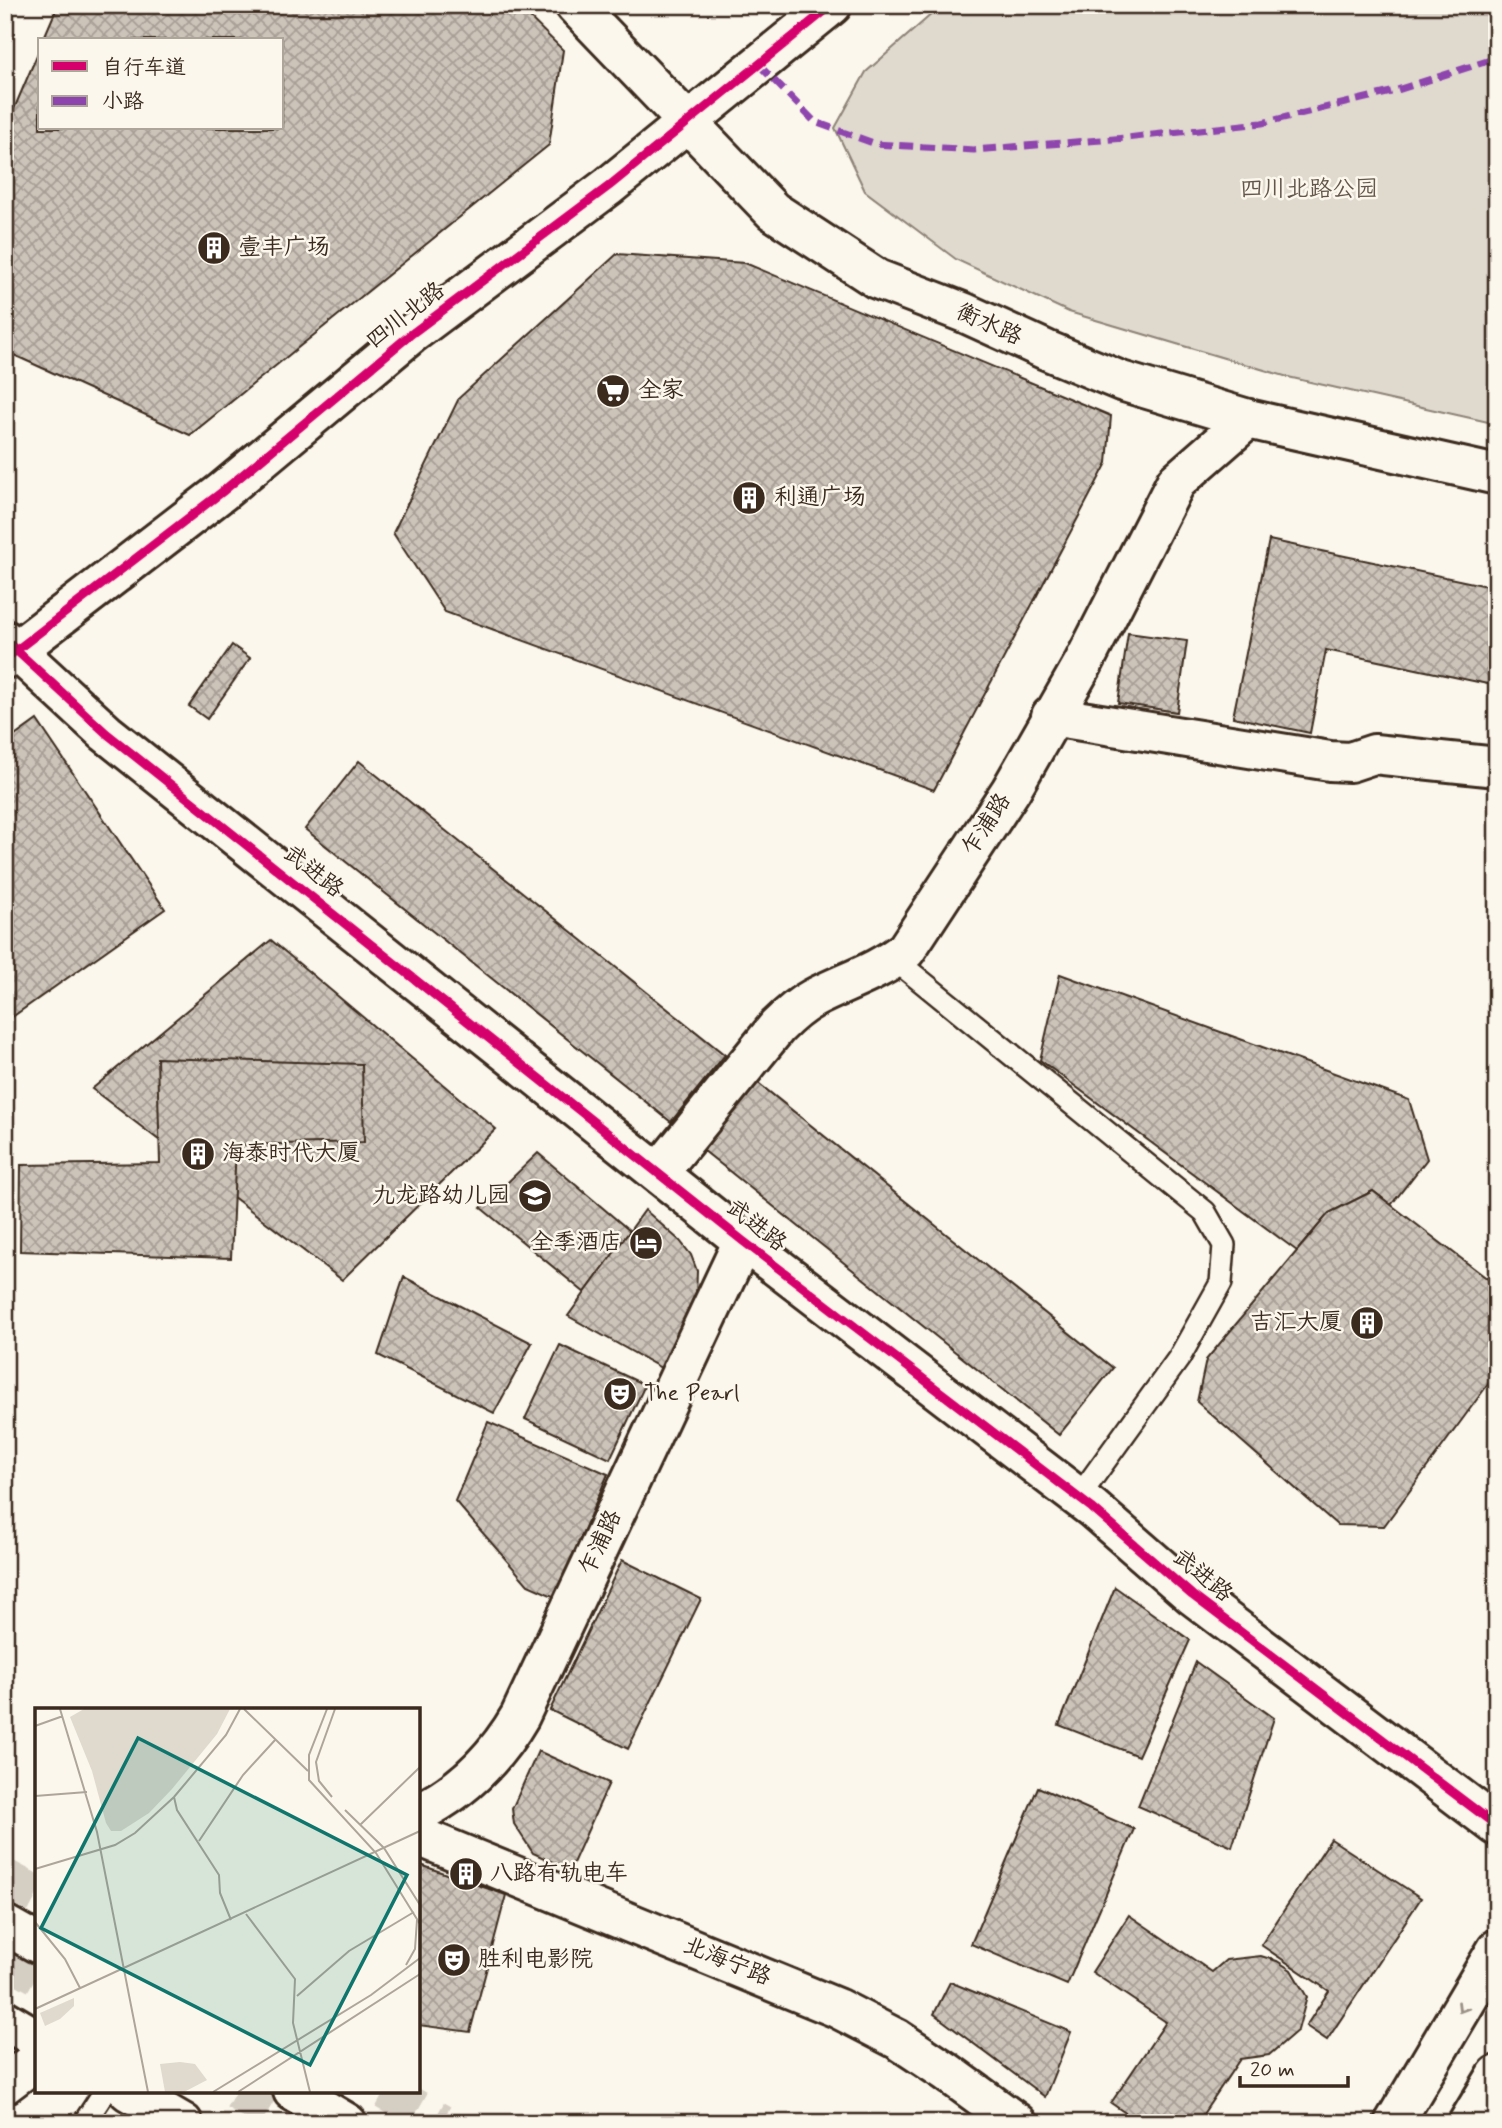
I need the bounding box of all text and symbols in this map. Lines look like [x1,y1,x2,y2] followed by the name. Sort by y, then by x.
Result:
[38,38,284,130] legend
[102,54,186,82] text: 自行车道
[102,88,144,116] text: 小路
[1240,175,1378,205] park label: 四川北路公园
[195,229,233,267] building icon: 壹丰广场
[238,233,330,263] place label: 壹丰广场
[361,276,451,356] street label: 四川北路
[951,297,1027,353] street label: 衡水路
[594,372,632,410] supermarket icon: 全家
[638,376,684,406] place label: 全家
[730,479,768,517] building icon: 利通广场
[774,483,866,513] place label: 利通广场
[956,788,1018,862] street label: 乍浦路
[277,839,349,905] street label: 武进路
[179,1135,217,1173] building icon: 海泰时代大厦
[222,1139,360,1169] place label: 海泰时代大厦
[516,1177,554,1215] school or university icon: 九龙路幼儿园
[372,1181,510,1211] place label: 九龙路幼儿园
[720,1193,792,1259] street label: 武进路
[627,1224,665,1262] hotel icon: 全季酒店
[530,1228,622,1258] place label: 全季酒店
[1348,1304,1386,1342] building icon: 吉汇大厦
[1250,1308,1342,1338] place label: 吉汇大厦
[601,1375,639,1413] theatre icon: The Pearl
[644,1379,740,1409] place label: The Pearl
[573,1505,629,1581] street label: 乍浦路
[1166,1543,1238,1609] street label: 武进路
[35,1708,420,2093] inset map
[447,1855,485,1893] building icon: 八路有轨电车
[490,1859,628,1889] place label: 八路有轨电车
[679,1931,775,1993] street label: 北海宁路
[435,1941,473,1979] theatre icon: 胜利电影院
[478,1945,593,1975] place label: 胜利电影院
[1457,2000,1470,2013] one-way arrow
[1240,2044,1348,2088] scale bar
[1250,2056,1295,2084] text: 20 m

